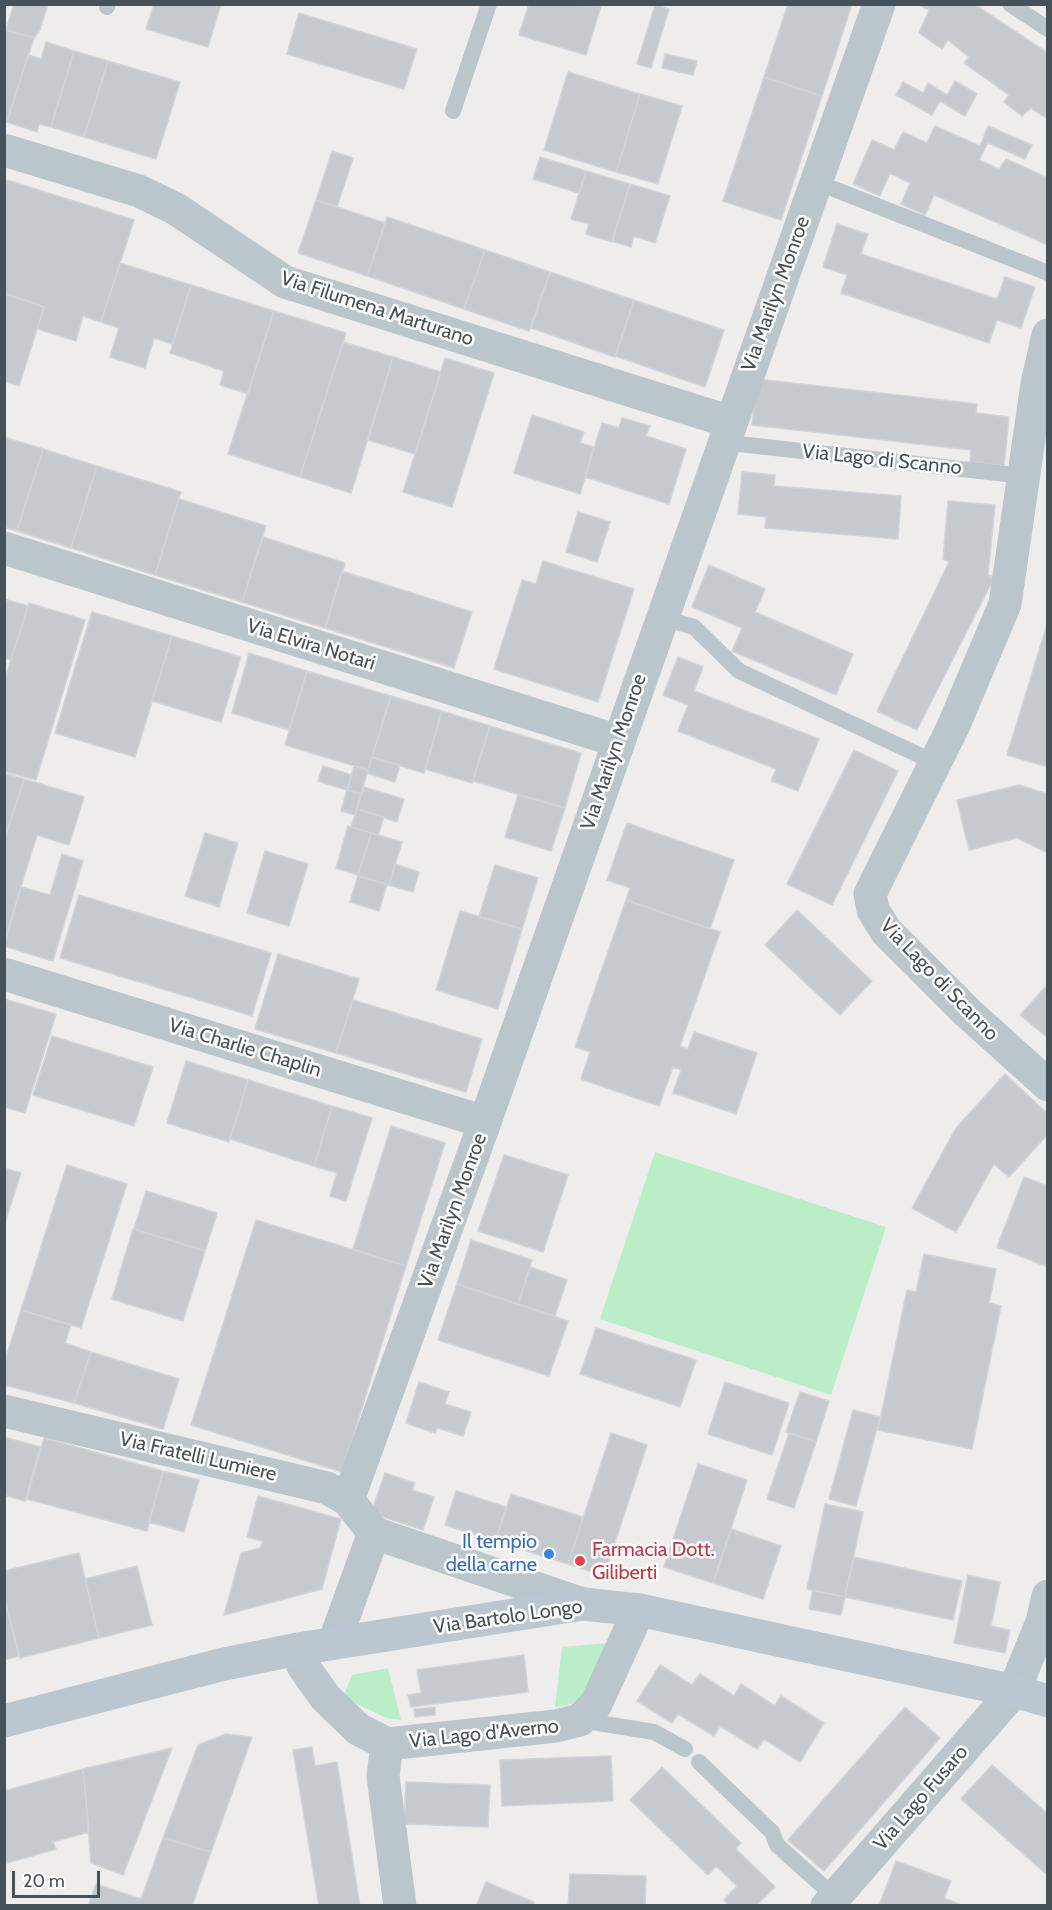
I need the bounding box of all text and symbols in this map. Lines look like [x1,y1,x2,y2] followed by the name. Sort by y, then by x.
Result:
[737,213,815,375] street label: Via Marilyn Monroe
[277,266,477,352] street label: Via Filumena Marturano
[801,440,963,480] street label: Via Lago di Scanno
[244,614,378,676] street label: Via Elvira Notari
[576,671,652,833] street label: Via Marilyn Monroe
[875,914,1003,1046] street label: Via Lago di Scanno
[166,1013,324,1083] street label: Via Charlie Chaplin
[414,1130,492,1292] street label: Via Marilyn Monroe
[117,1427,279,1487] street label: Via Fratelli Lumiere
[446,1530,537,1577] place label: Il tempio della carne
[592,1538,715,1585] place label: Farmacia Dott. Giliberti
[542,1547,556,1561] marker: Il tempio della carne
[573,1554,587,1568] marker: Farmacia Dott. Giliberti
[432,1595,584,1639] street label: Via Bartolo Longo
[408,1714,560,1754] street label: Via Lago d'Averno
[869,1740,973,1856] street label: Via Lago Fusaro
[15,1859,104,1897] scale bar
[23,1870,65,1892] text: 20 m

